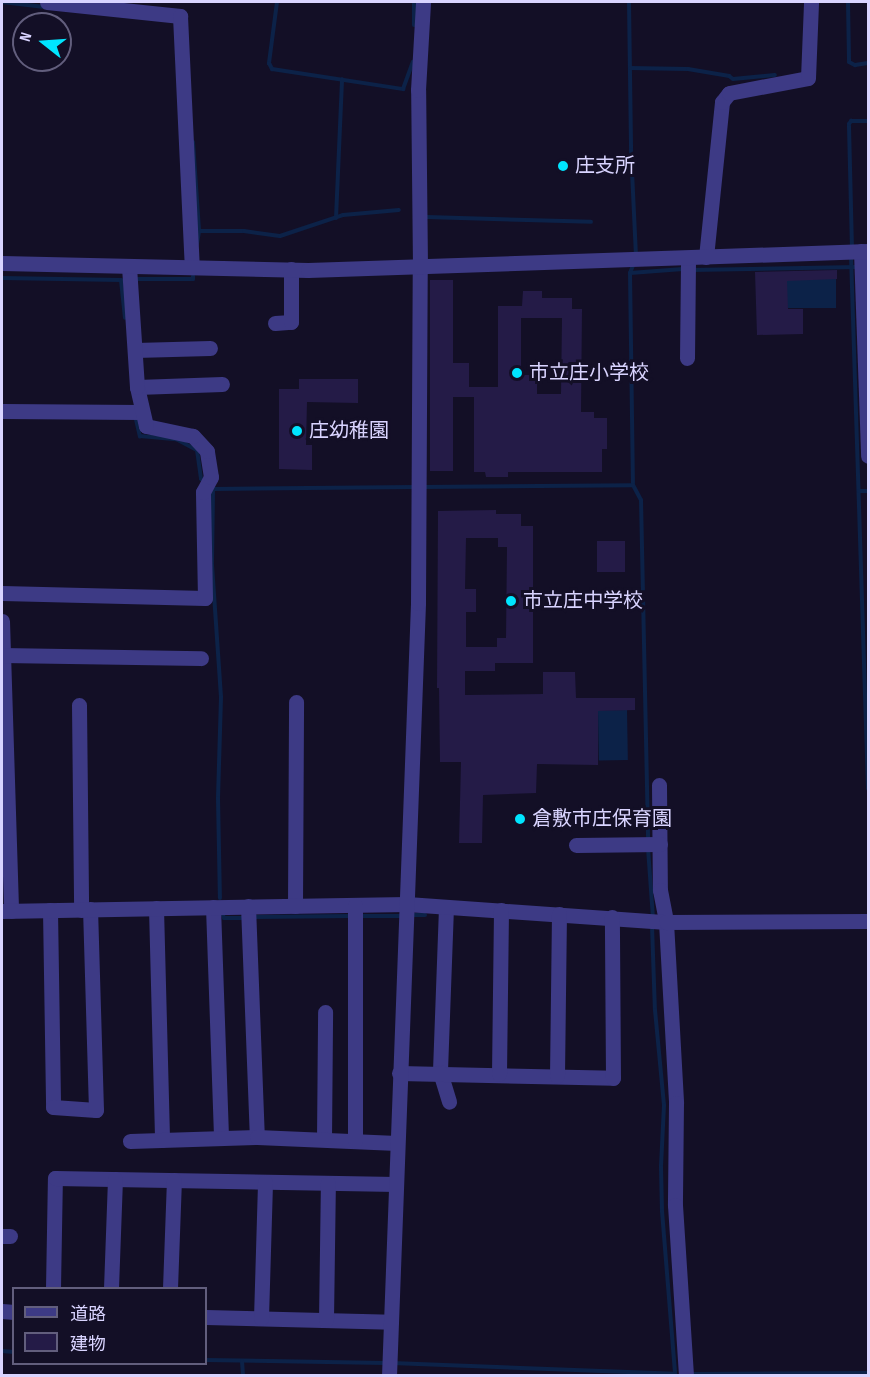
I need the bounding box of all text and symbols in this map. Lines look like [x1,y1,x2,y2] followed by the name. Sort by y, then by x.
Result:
[12,12,72,72] north arrow
[16,30,37,44] text: N
[575,154,635,178] place label: 庄支所
[556,159,570,173] marker: 庄支所
[529,361,649,385] place label: 市立庄小学校
[510,366,524,380] marker: 市立庄小学校
[309,419,389,443] place label: 庄幼稚園
[290,424,304,438] marker: 庄幼稚園
[523,589,643,613] place label: 市立庄中学校
[504,594,518,608] marker: 市立庄中学校
[532,807,672,831] place label: 倉敷市庄保育園
[513,812,527,826] marker: 倉敷市庄保育園
[12,1287,207,1365] legend
[70,1304,106,1325] text: 道路
[70,1334,106,1355] text: 建物

